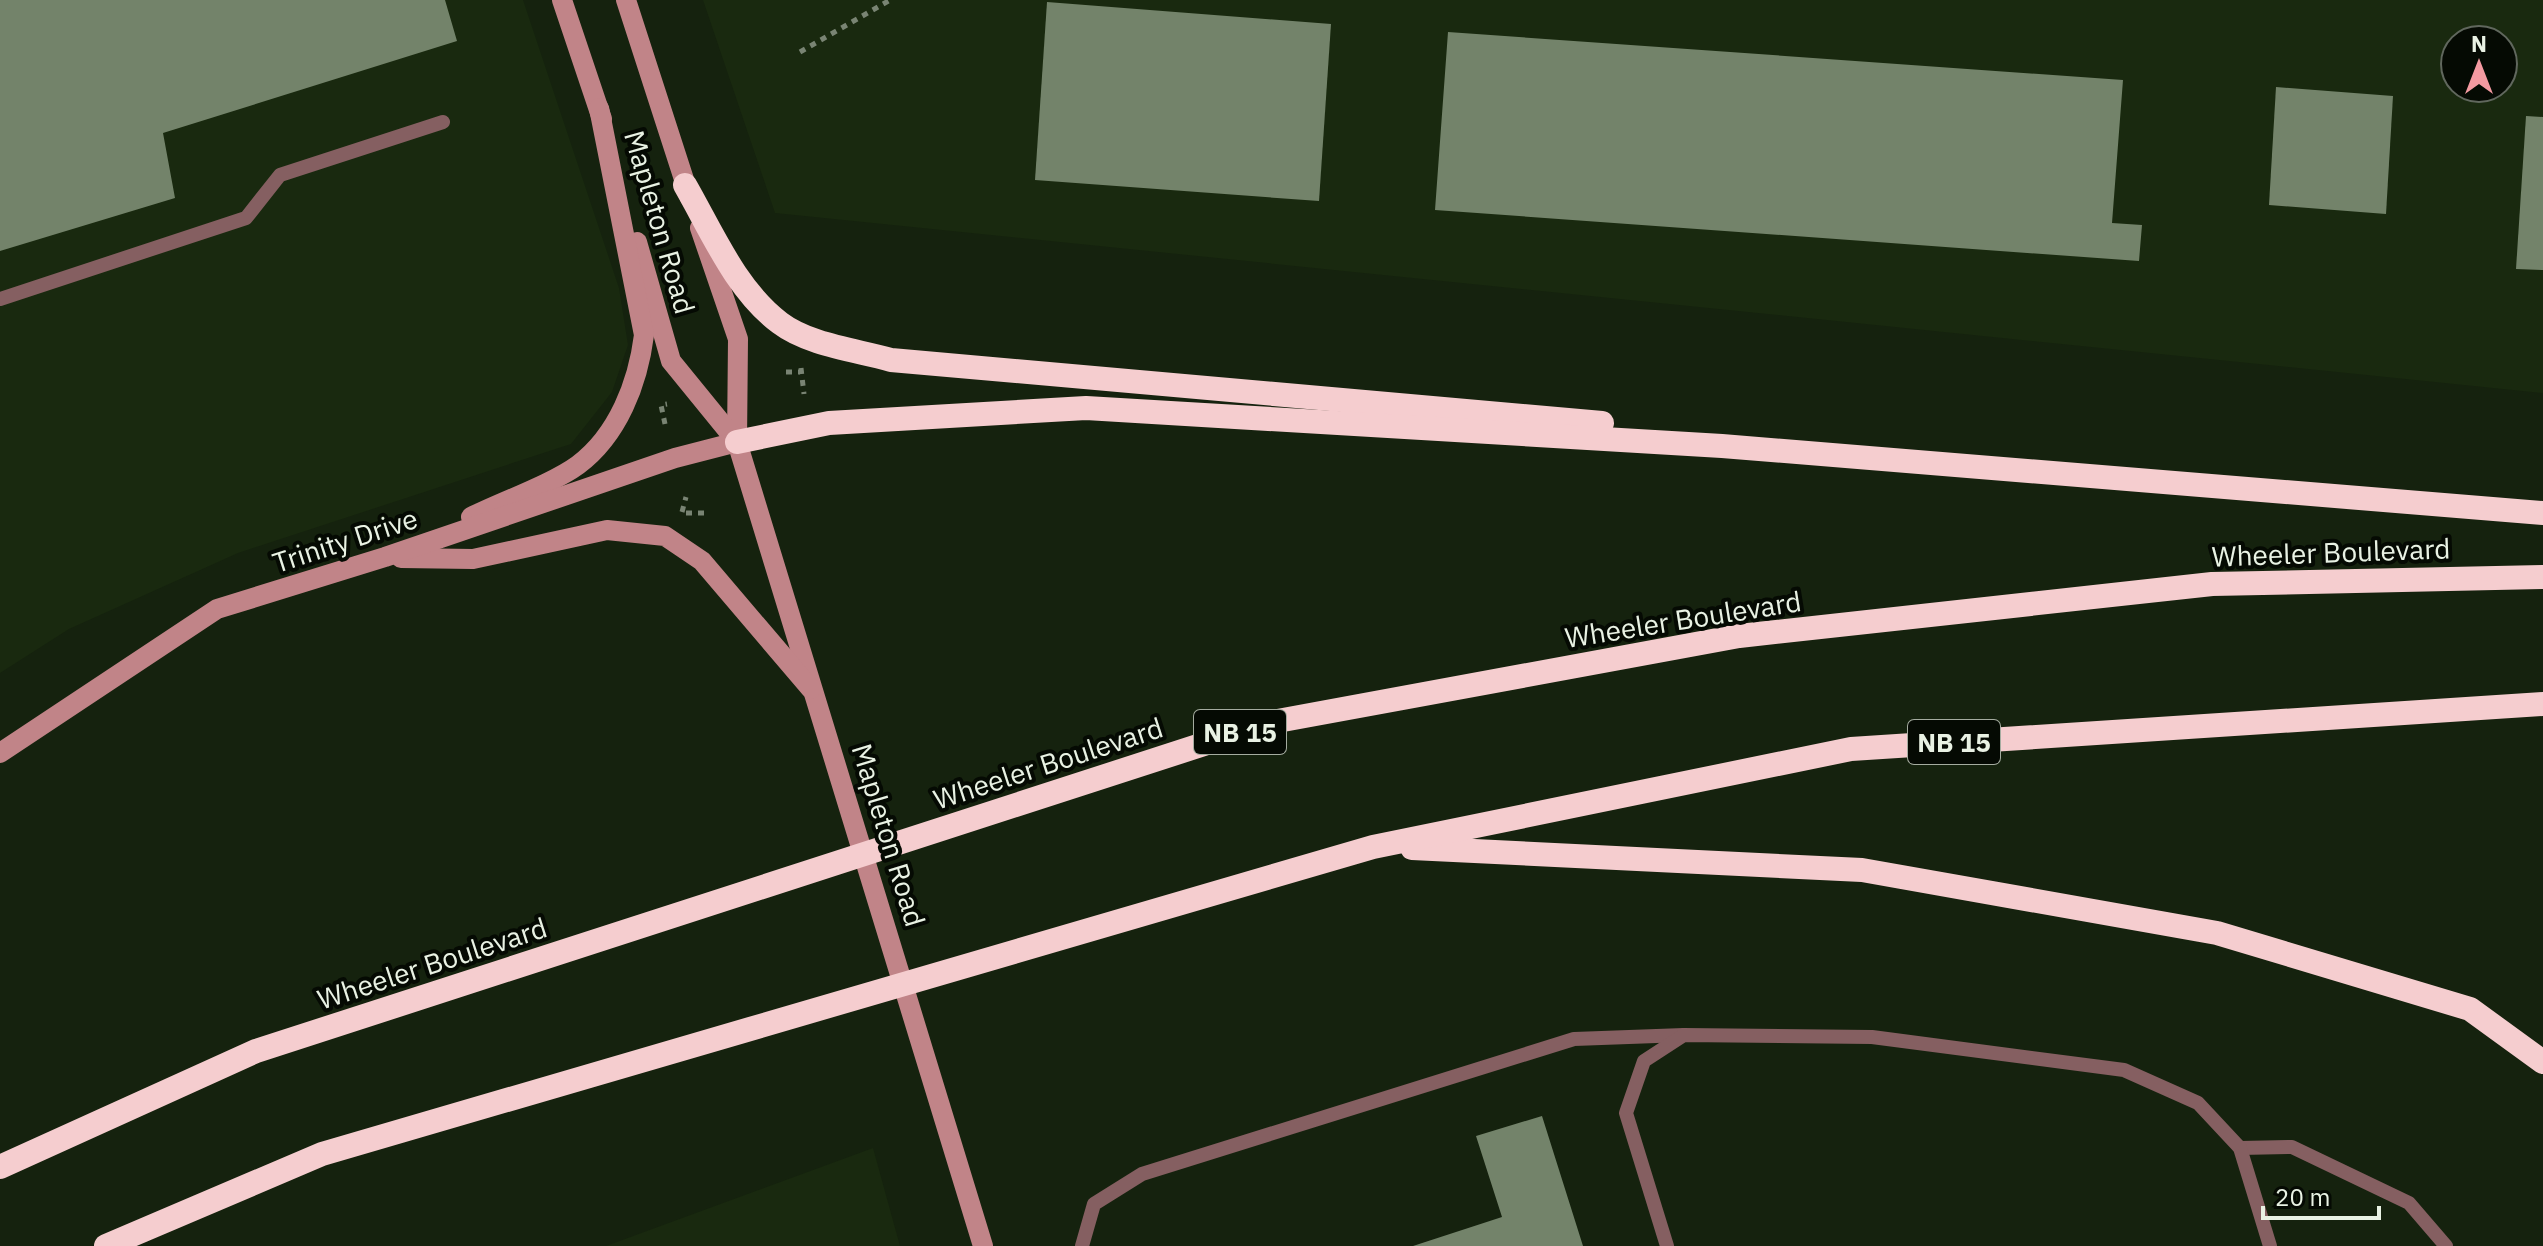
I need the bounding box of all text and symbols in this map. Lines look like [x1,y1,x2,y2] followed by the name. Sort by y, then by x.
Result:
[2439,24,2519,104] north arrow
[2471,29,2487,58] text: N
[616,126,704,318] street label: Mapleton Road
[268,499,422,581] street label: Trinity Drive
[2211,529,2451,575] street label: Wheeler Boulevard
[1562,582,1804,656] street label: Wheeler Boulevard
[929,708,1167,818] street label: Wheeler Boulevard
[1194,710,1286,754] road number: NB 15
[1908,720,2000,764] road number: NB 15
[844,739,934,931] street label: Mapleton Road
[313,908,551,1018] street label: Wheeler Boulevard
[2263,1170,2379,1220] scale bar
[2275,1181,2330,1213] text: 20 m

